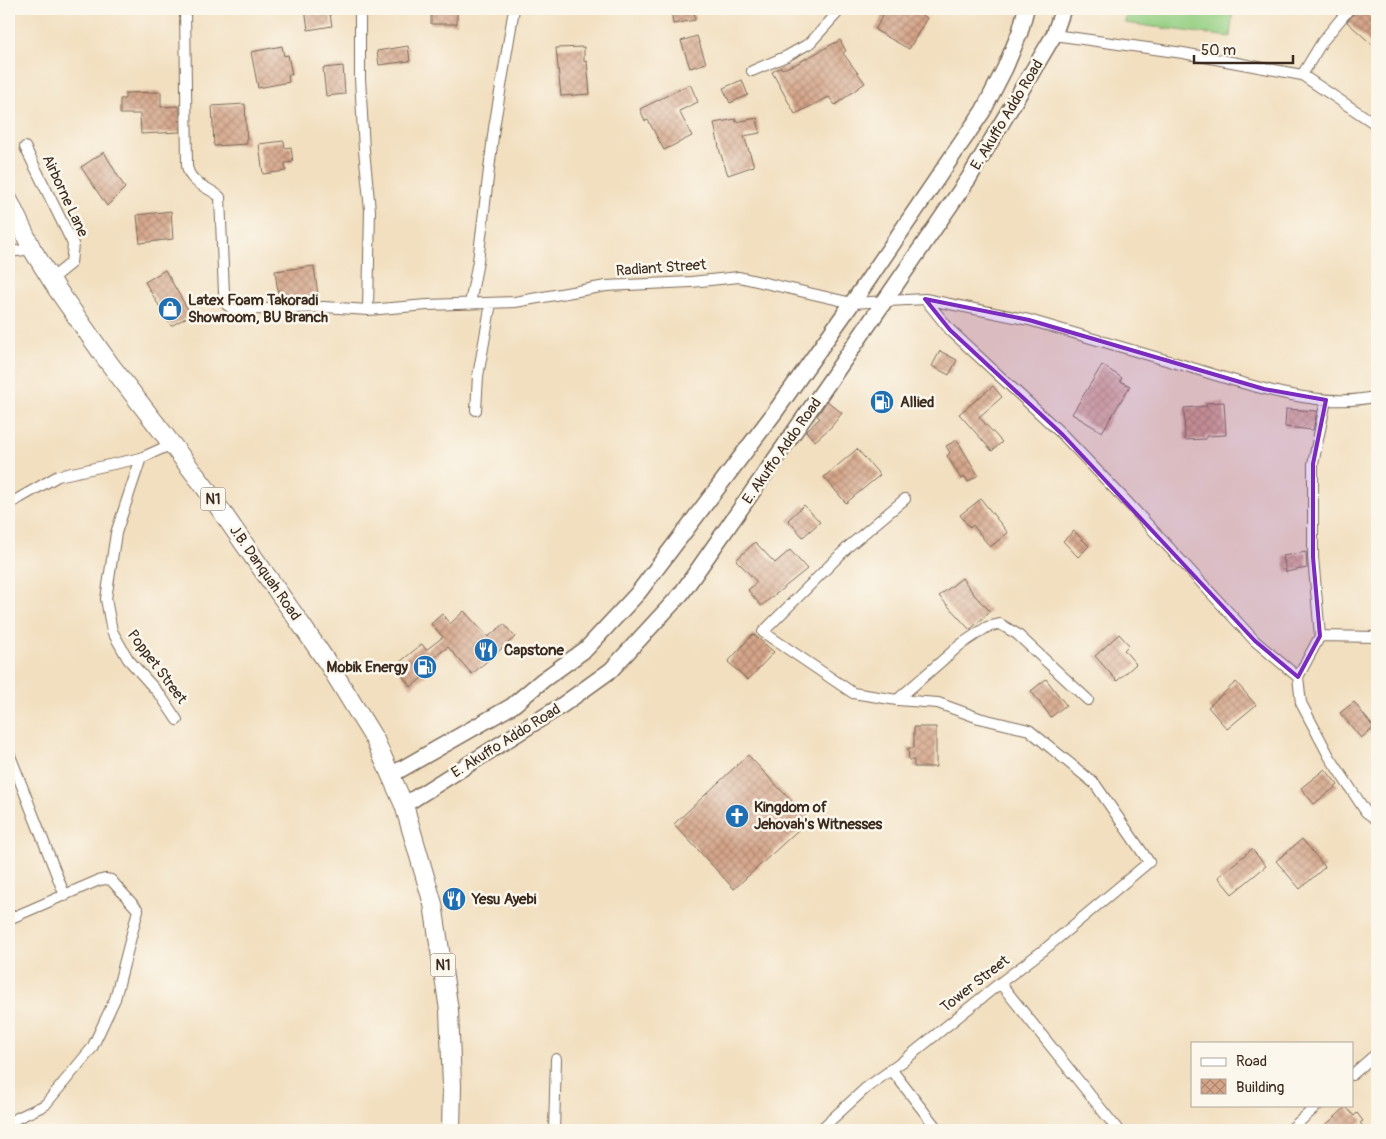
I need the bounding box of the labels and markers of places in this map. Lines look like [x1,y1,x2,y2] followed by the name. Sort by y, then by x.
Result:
[188,291,328,327] place label: Latex Foam Takoradi Showroom, BU Branch
[157,296,183,322] shop icon: Latex Foam Takoradi Showroom, BU Branch
[869,389,895,415] fuel station icon: Allied
[900,393,934,412] place label: Allied
[473,637,499,663] restaurant icon: Capstone
[504,641,564,660] place label: Capstone
[412,654,438,680] fuel station icon: Mobik Energy
[327,658,409,677] place label: Mobik Energy
[754,798,883,834] place label: Kingdom of Jehovah's Witnesses
[724,803,750,829] church icon: Kingdom of Jehovah's Witnesses
[441,886,467,912] restaurant icon: Yesu Ayebi
[471,890,537,909] place label: Yesu Ayebi

